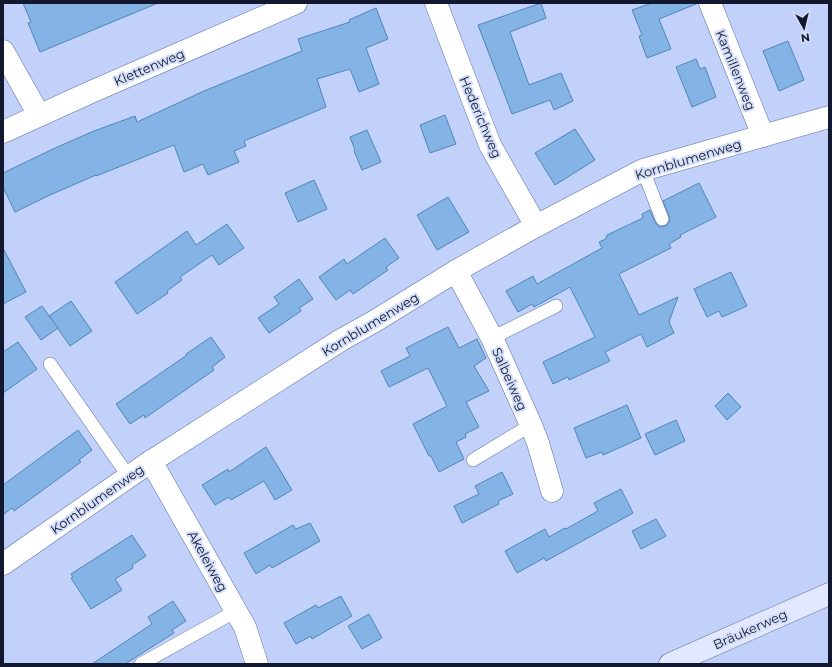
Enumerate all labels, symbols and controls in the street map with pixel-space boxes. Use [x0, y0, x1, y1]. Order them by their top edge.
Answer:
north arrow [784, 8, 824, 48]
street label: Kamillenweg [713, 27, 759, 113]
text: N [800, 30, 811, 45]
street label: Klettenweg [111, 45, 187, 89]
street label: Hederichweg [457, 74, 505, 160]
street label: Kornblumenweg [633, 135, 743, 183]
street label: Kornblumenweg [319, 289, 421, 359]
street label: Salbeiweg [489, 345, 531, 413]
street label: Kornblumenweg [47, 461, 147, 537]
street label: Akeleiweg [185, 528, 231, 594]
street label: Bräukerweg [710, 605, 790, 653]

